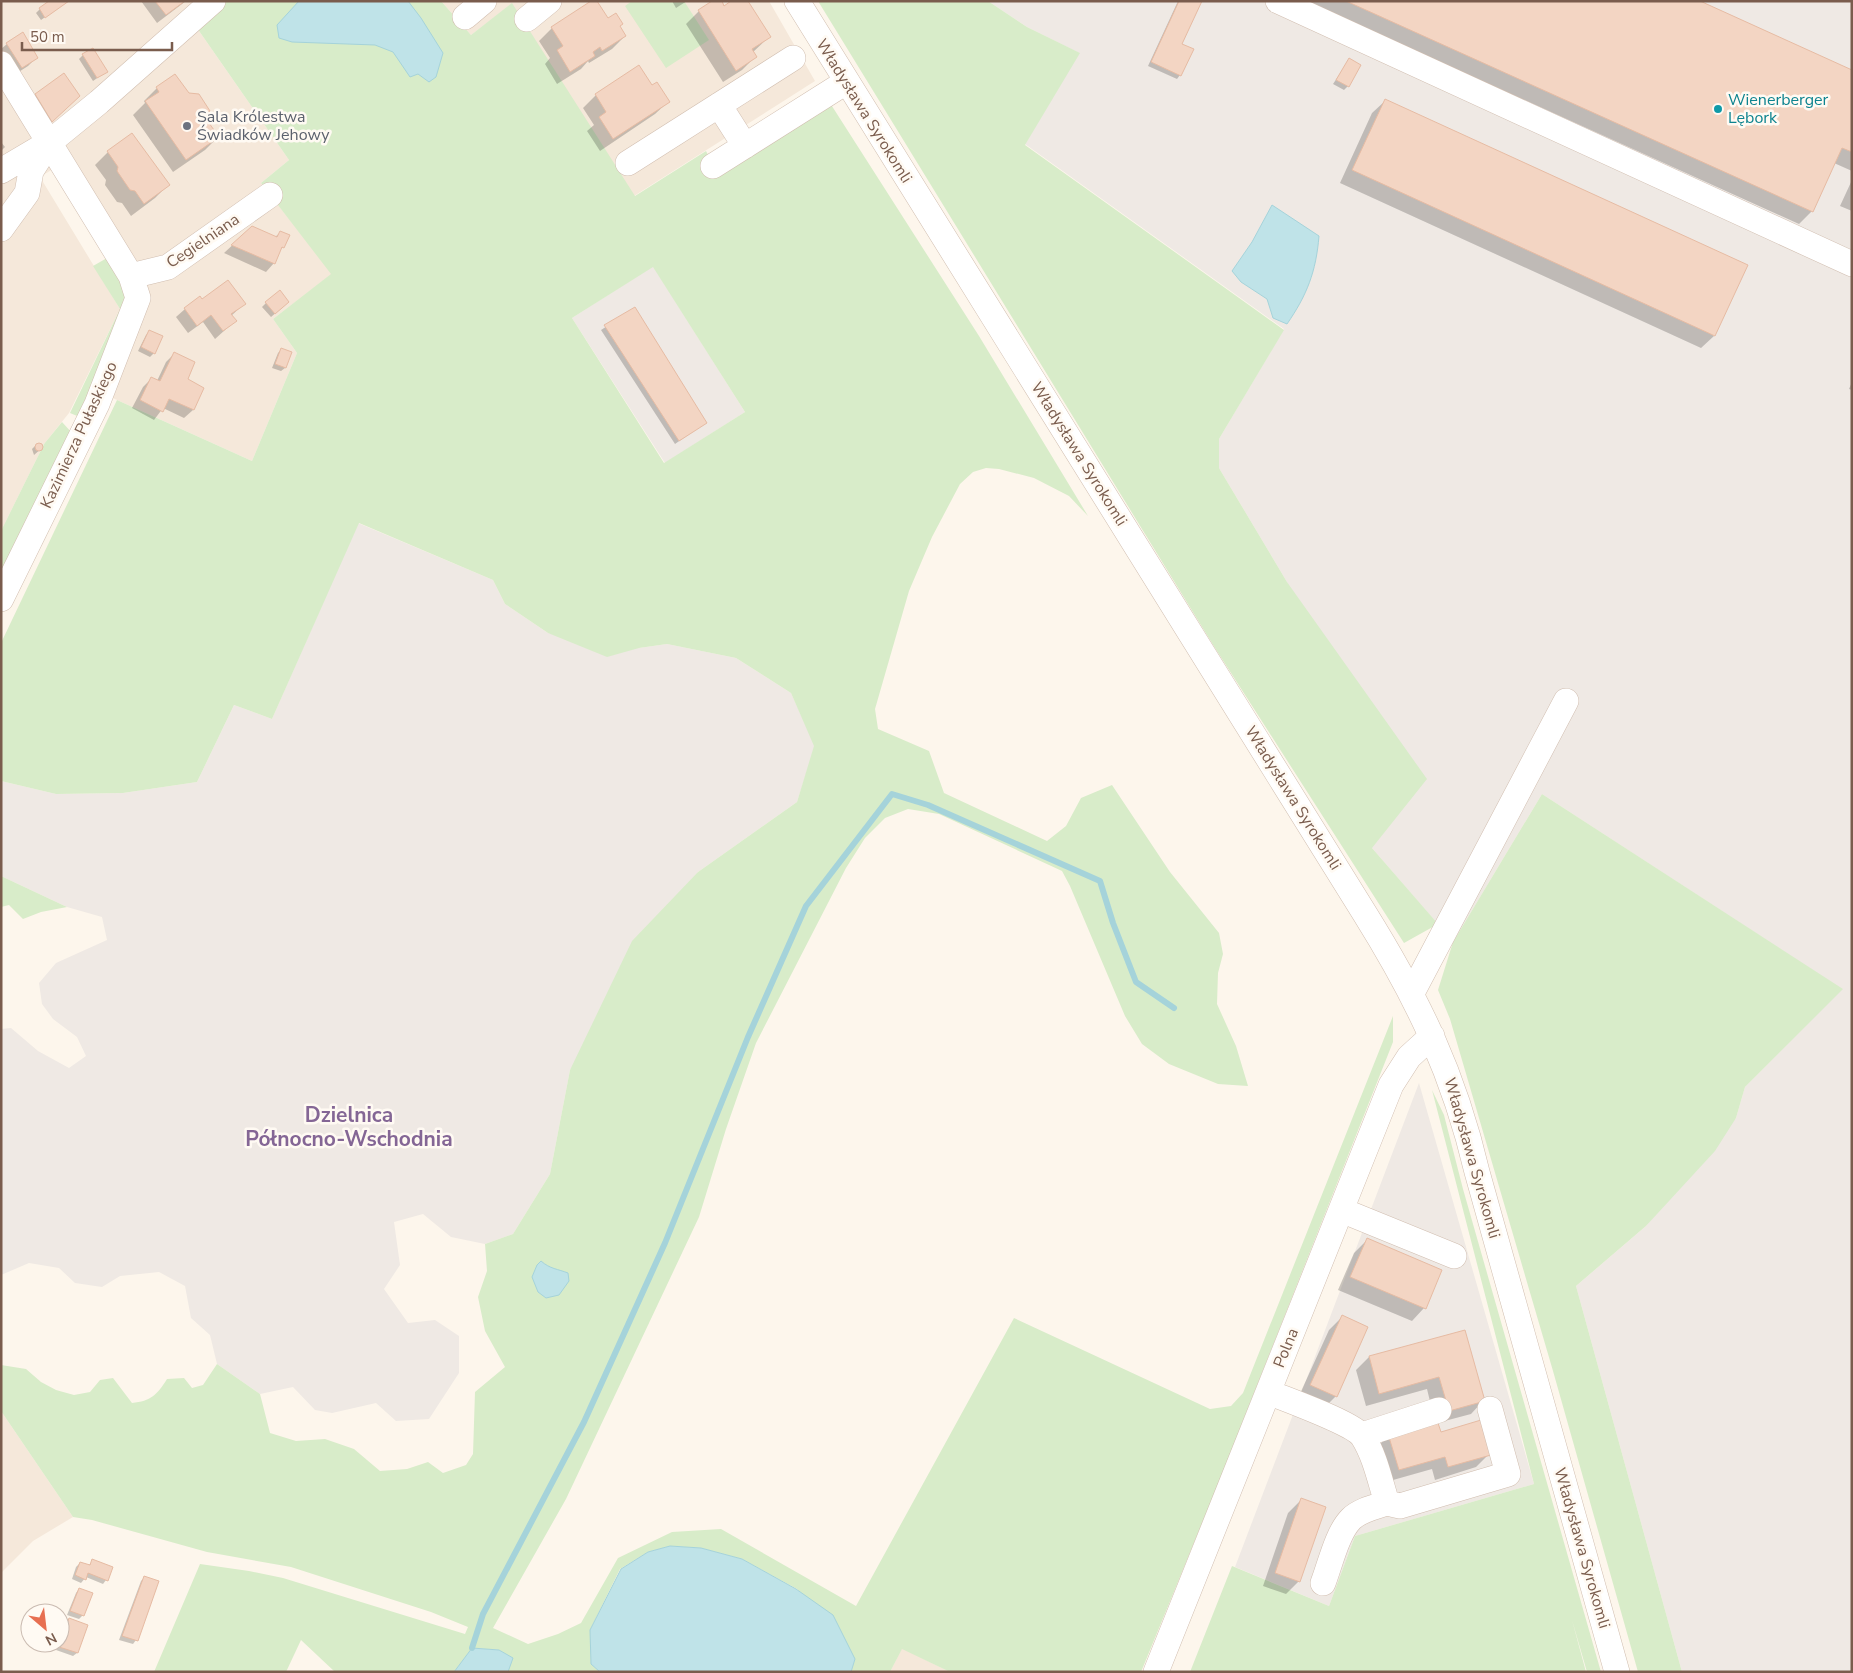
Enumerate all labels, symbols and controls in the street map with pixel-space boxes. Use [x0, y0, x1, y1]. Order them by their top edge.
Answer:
scale bar [22, 20, 172, 52]
text: 50 m [30, 27, 65, 47]
street label: Władysława Syrokomli [811, 35, 917, 187]
place label: Wienerberger Lębork [1728, 89, 1829, 129]
marker: Wienerberger Lębork [1712, 103, 1724, 115]
place label: Sala Królestwa Świadków Jehowy [197, 106, 330, 146]
marker: Sala Królestwa Świadków Jehowy [181, 120, 193, 132]
street label: Cegielniana [162, 208, 244, 274]
street label: Kazimierza Pułaskiego [35, 358, 123, 512]
street label: Władysława Syrokomli [1026, 378, 1132, 530]
street label: Władysława Syrokomli [1240, 722, 1346, 874]
street label: Władysława Syrokomli [1439, 1075, 1505, 1241]
district label: Dzielnica Północno-Wschodnia [245, 1101, 453, 1153]
street label: Polna [1268, 1325, 1304, 1371]
street label: Władysława Syrokomli [1549, 1465, 1615, 1631]
north arrow [20, 1603, 70, 1653]
text: N [42, 1628, 60, 1650]

